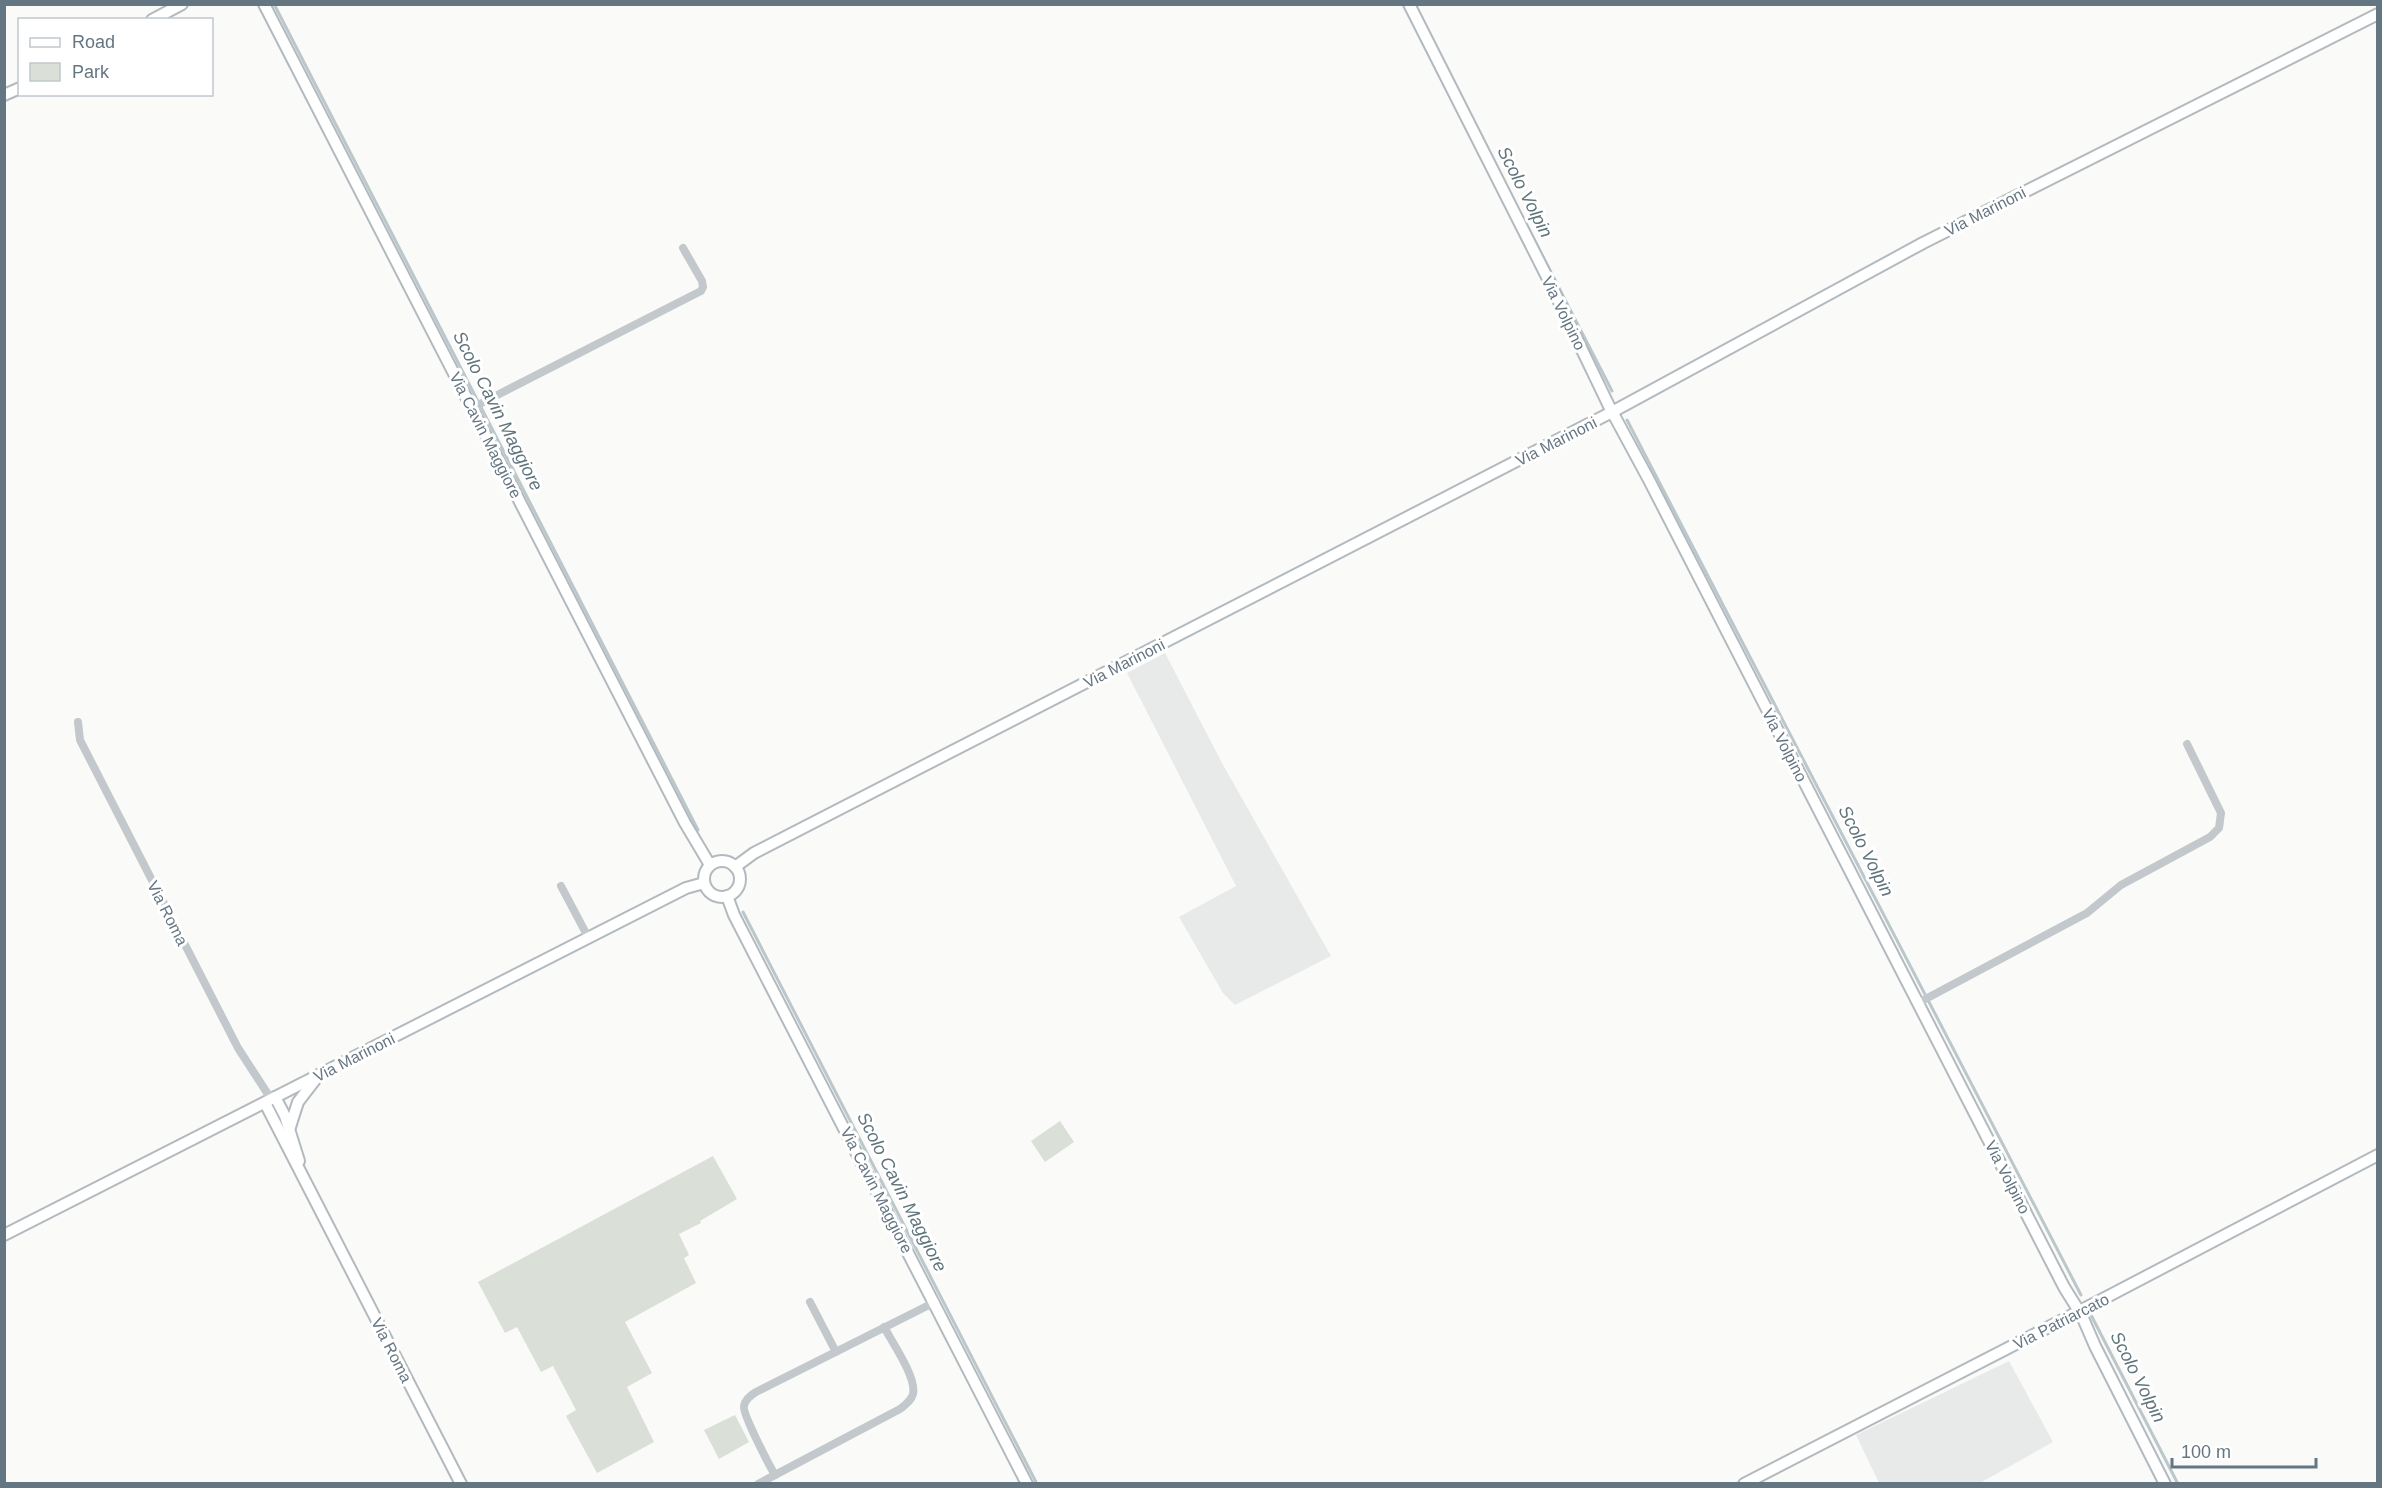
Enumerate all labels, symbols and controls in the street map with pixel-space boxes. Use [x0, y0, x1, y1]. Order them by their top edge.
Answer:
legend [18, 18, 213, 96]
text: Road [72, 32, 115, 52]
text: Park [72, 62, 110, 82]
water label: Scolo Volpin [1494, 143, 1556, 241]
street label: Via Marinoni [1942, 184, 2029, 239]
street label: Via Volpino [1538, 274, 1589, 353]
water label: Scolo Cavin Maggiore [449, 328, 547, 494]
street label: Via Cavin Maggiore [446, 369, 525, 501]
street label: Via Marinoni [1513, 414, 1600, 469]
street label: Via Marinoni [1081, 636, 1168, 691]
street label: Via Volpino [1759, 706, 1810, 785]
water label: Scolo Volpin [1835, 802, 1897, 900]
street label: Via Roma [144, 878, 191, 948]
street label: Via Marinoni [311, 1030, 398, 1085]
water label: Scolo Cavin Maggiore [853, 1109, 951, 1275]
street label: Via Cavin Maggiore [837, 1124, 916, 1256]
street label: Via Volpino [1982, 1138, 2033, 1217]
street label: Via Patriarcato [2011, 1290, 2112, 1353]
street label: Via Roma [368, 1315, 415, 1385]
water label: Scolo Volpin [2107, 1328, 2169, 1426]
scale bar [2172, 1431, 2316, 1469]
text: 100 m [2181, 1442, 2231, 1462]

